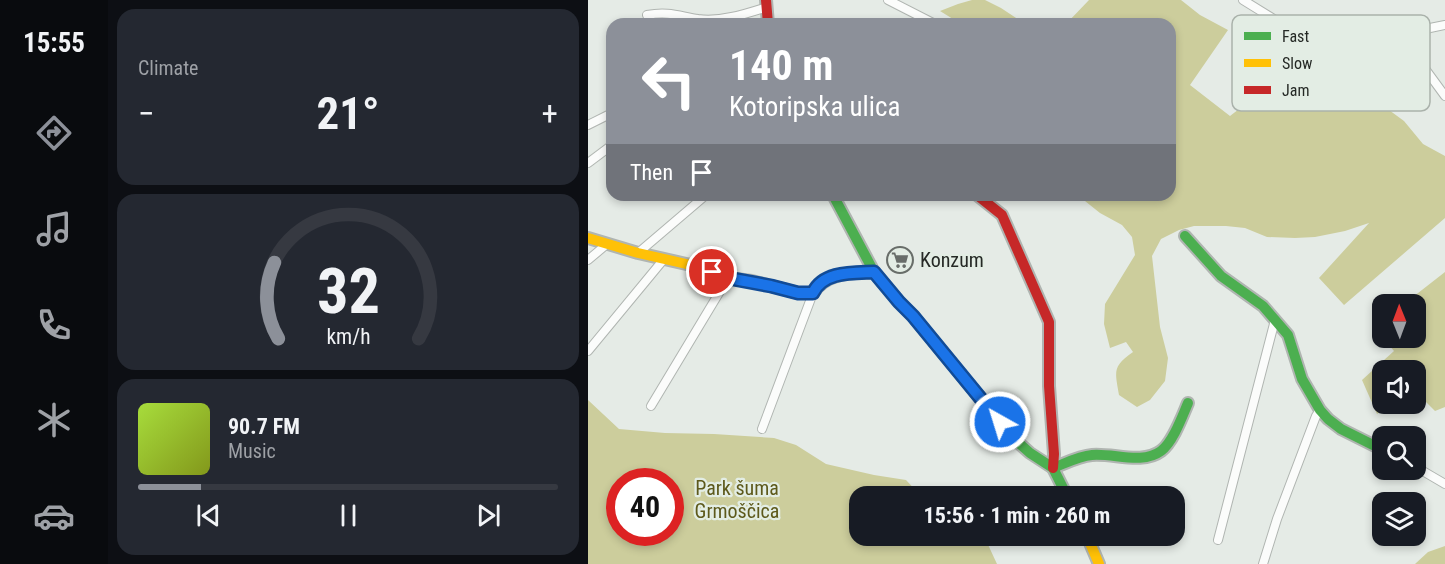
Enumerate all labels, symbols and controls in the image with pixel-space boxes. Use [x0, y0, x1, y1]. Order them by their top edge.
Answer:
legend [1232, 15, 1430, 111]
text: 15:55 [23, 27, 85, 59]
text: Fast [1282, 27, 1309, 46]
text: 140 m [729, 41, 834, 90]
icon: left [630, 42, 708, 120]
text: Slow [1282, 54, 1312, 73]
text: Climate [138, 56, 198, 80]
text: Jam [1282, 81, 1309, 100]
text: 21° [317, 87, 380, 140]
text: Kotoripska ulica [729, 91, 900, 123]
text: − [138, 94, 155, 133]
text: + [542, 94, 558, 133]
icon: directions [33, 112, 75, 154]
icon: arrive [685, 156, 718, 189]
text: Then [630, 160, 673, 185]
icon: music [33, 208, 75, 250]
supermarket icon: Konzum [885, 245, 915, 275]
pin [686, 246, 737, 297]
place label: Konzum [920, 248, 984, 272]
text: 32 [316, 255, 380, 328]
icon: arrive [695, 255, 728, 288]
north arrow [1372, 294, 1426, 348]
map controls [1372, 294, 1426, 546]
icon: phone [33, 304, 75, 346]
text: km/h [326, 324, 370, 349]
button: sound [1372, 360, 1426, 414]
position arrow [968, 390, 1032, 454]
icon: climate [33, 399, 75, 441]
text: 90.7 FM [228, 414, 300, 439]
button: search [1372, 426, 1426, 480]
text: Music [228, 439, 276, 463]
speed limit sign: 40 [606, 468, 684, 546]
park label: Park šuma Grmoščica [695, 476, 779, 523]
button: layers [1372, 492, 1426, 546]
icon: car [33, 495, 75, 537]
icon: previous [192, 499, 225, 532]
icon: pause [332, 499, 365, 532]
icon: next [472, 499, 505, 532]
text: 15:56 · 1 min · 260 m [924, 503, 1110, 528]

